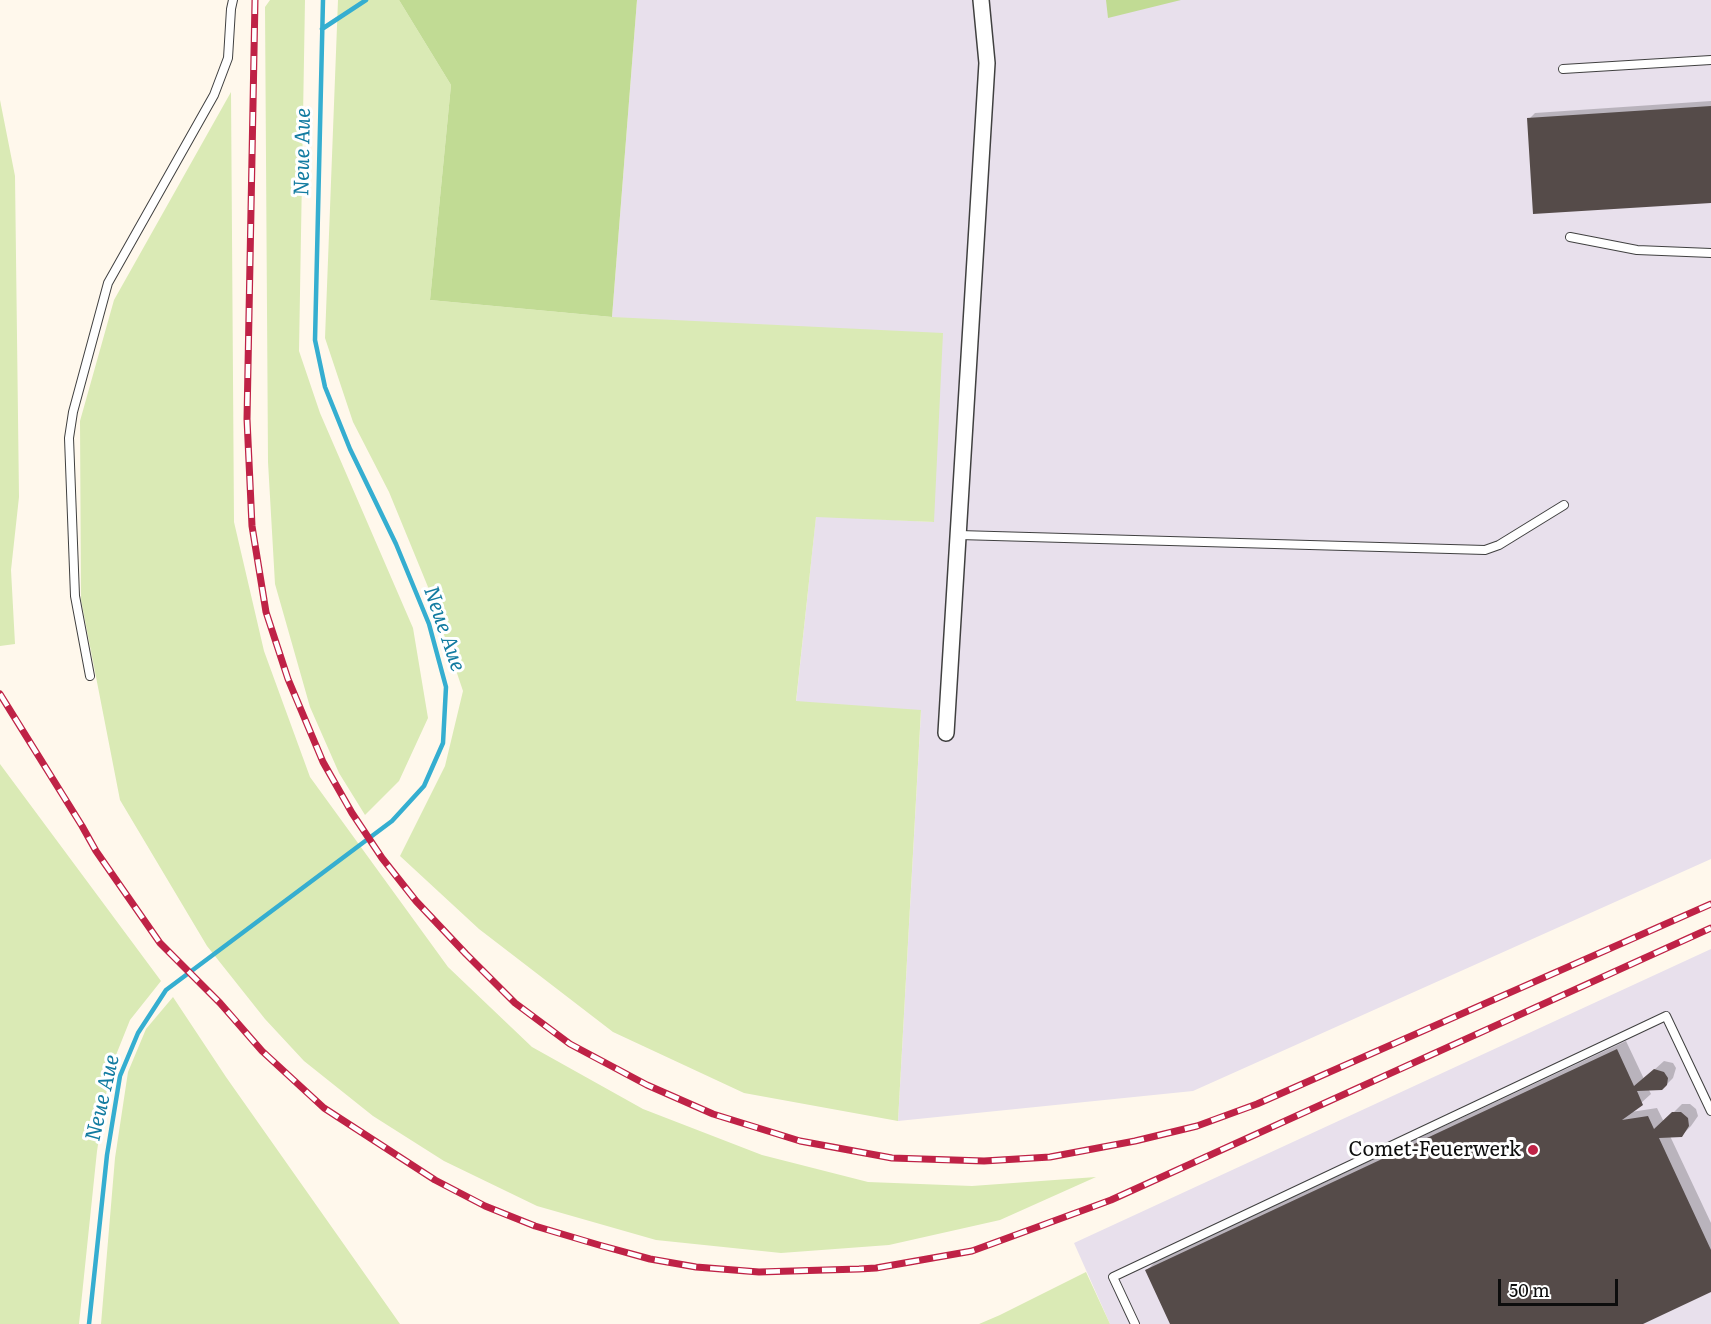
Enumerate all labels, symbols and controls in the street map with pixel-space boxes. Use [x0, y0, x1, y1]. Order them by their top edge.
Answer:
water label: Neue Aue [290, 108, 316, 196]
water label: Neue Aue [418, 583, 470, 675]
water label: Neue Aue [81, 1052, 125, 1144]
place label: Comet-Feuerwerk [1349, 1138, 1521, 1162]
marker: Comet-Feuerwerk [1526, 1143, 1540, 1157]
scale bar [1501, 1267, 1621, 1305]
text: 50 m [1509, 1276, 1550, 1303]

